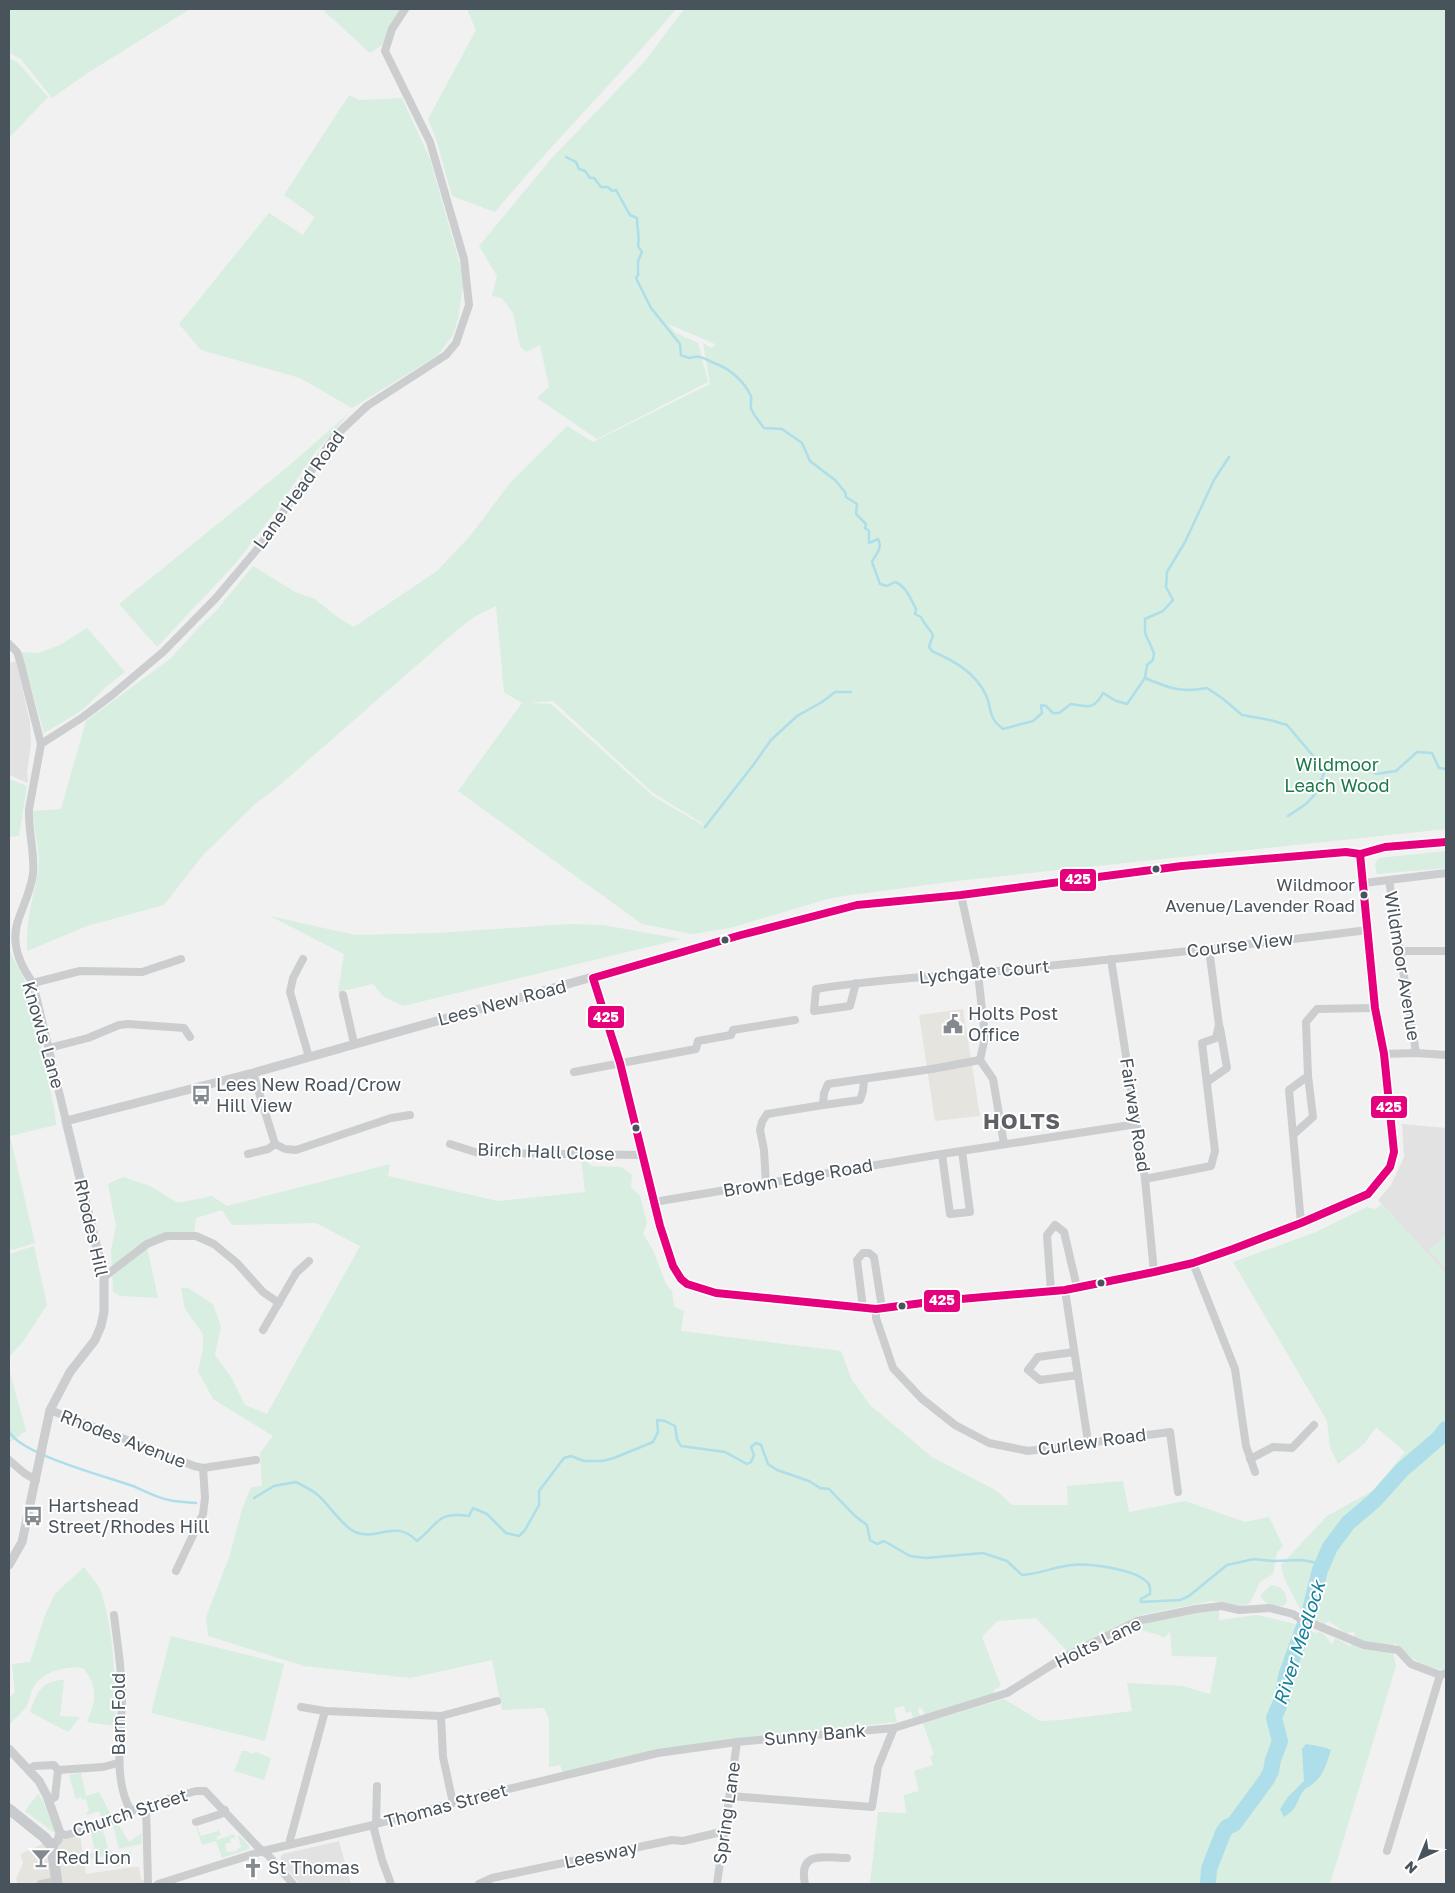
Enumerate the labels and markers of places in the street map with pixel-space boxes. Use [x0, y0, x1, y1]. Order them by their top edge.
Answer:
unlabelled marker [1151, 864, 1161, 874]
place label: Wildmoor Avenue/Lavender Road [1165, 874, 1355, 916]
marker: Wildmoor Avenue/Lavender Road [1359, 890, 1369, 900]
unlabelled marker [720, 935, 730, 945]
place label: Holts Post Office [968, 1002, 1058, 1045]
public building icon: Holts Post Office [942, 1013, 964, 1035]
place label: Lees New Road/Crow Hill View [216, 1073, 401, 1116]
bus stop icon: Lees New Road/Crow Hill View [190, 1084, 212, 1106]
unlabelled marker [631, 1123, 641, 1133]
unlabelled marker [1096, 1278, 1106, 1288]
unlabelled marker [897, 1301, 907, 1311]
place label: Hartshead Street/Rhodes Hill [48, 1494, 210, 1537]
bus stop icon: Hartshead Street/Rhodes Hill [22, 1505, 44, 1527]
place label: Red Lion [56, 1846, 131, 1868]
bar icon: Red Lion [30, 1847, 52, 1869]
place label: St Thomas [268, 1856, 360, 1878]
church icon: St Thomas [242, 1857, 264, 1879]

